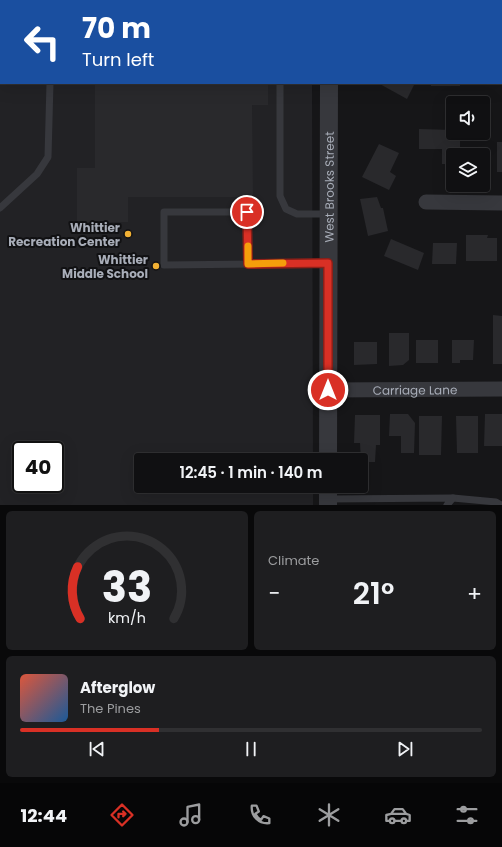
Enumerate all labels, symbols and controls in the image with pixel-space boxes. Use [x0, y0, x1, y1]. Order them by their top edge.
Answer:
text: 70 m [82, 9, 151, 48]
icon: left [16, 16, 68, 68]
text: Turn left [82, 47, 154, 72]
map controls [446, 96, 490, 192]
button: sound [446, 96, 490, 140]
street label: West Brooks Street [320, 131, 337, 243]
button: layers [446, 148, 490, 192]
pin [230, 195, 264, 229]
icon: arrive [236, 201, 258, 223]
place label: Whittier Recreation Center [8, 219, 120, 250]
marker: Whittier Recreation Center [123, 229, 133, 239]
place label: Whittier Middle School [62, 251, 148, 282]
marker: Whittier Middle School [151, 261, 161, 271]
position arrow [307, 369, 349, 411]
street label: Carriage Lane [373, 381, 457, 398]
speed limit sign: 40 [12, 441, 64, 493]
text: 12:45 · 1 min · 140 m [179, 462, 323, 483]
text: Climate [268, 551, 319, 570]
text: 33 [102, 557, 152, 616]
text: 21° [353, 572, 394, 615]
text: − [268, 578, 280, 609]
text: + [467, 578, 482, 609]
text: km/h [108, 607, 146, 627]
text: Afterglow [80, 677, 155, 698]
text: The Pines [80, 699, 141, 718]
icon: previous [86, 738, 108, 760]
icon: pause [240, 738, 262, 760]
icon: next [394, 738, 416, 760]
icon: directions [108, 801, 136, 829]
icon: music [177, 801, 205, 829]
icon: phone [246, 801, 274, 829]
icon: climate [315, 801, 343, 829]
icon: car [384, 801, 412, 829]
icon: filters [453, 801, 481, 829]
text: 12:44 [21, 803, 67, 828]

